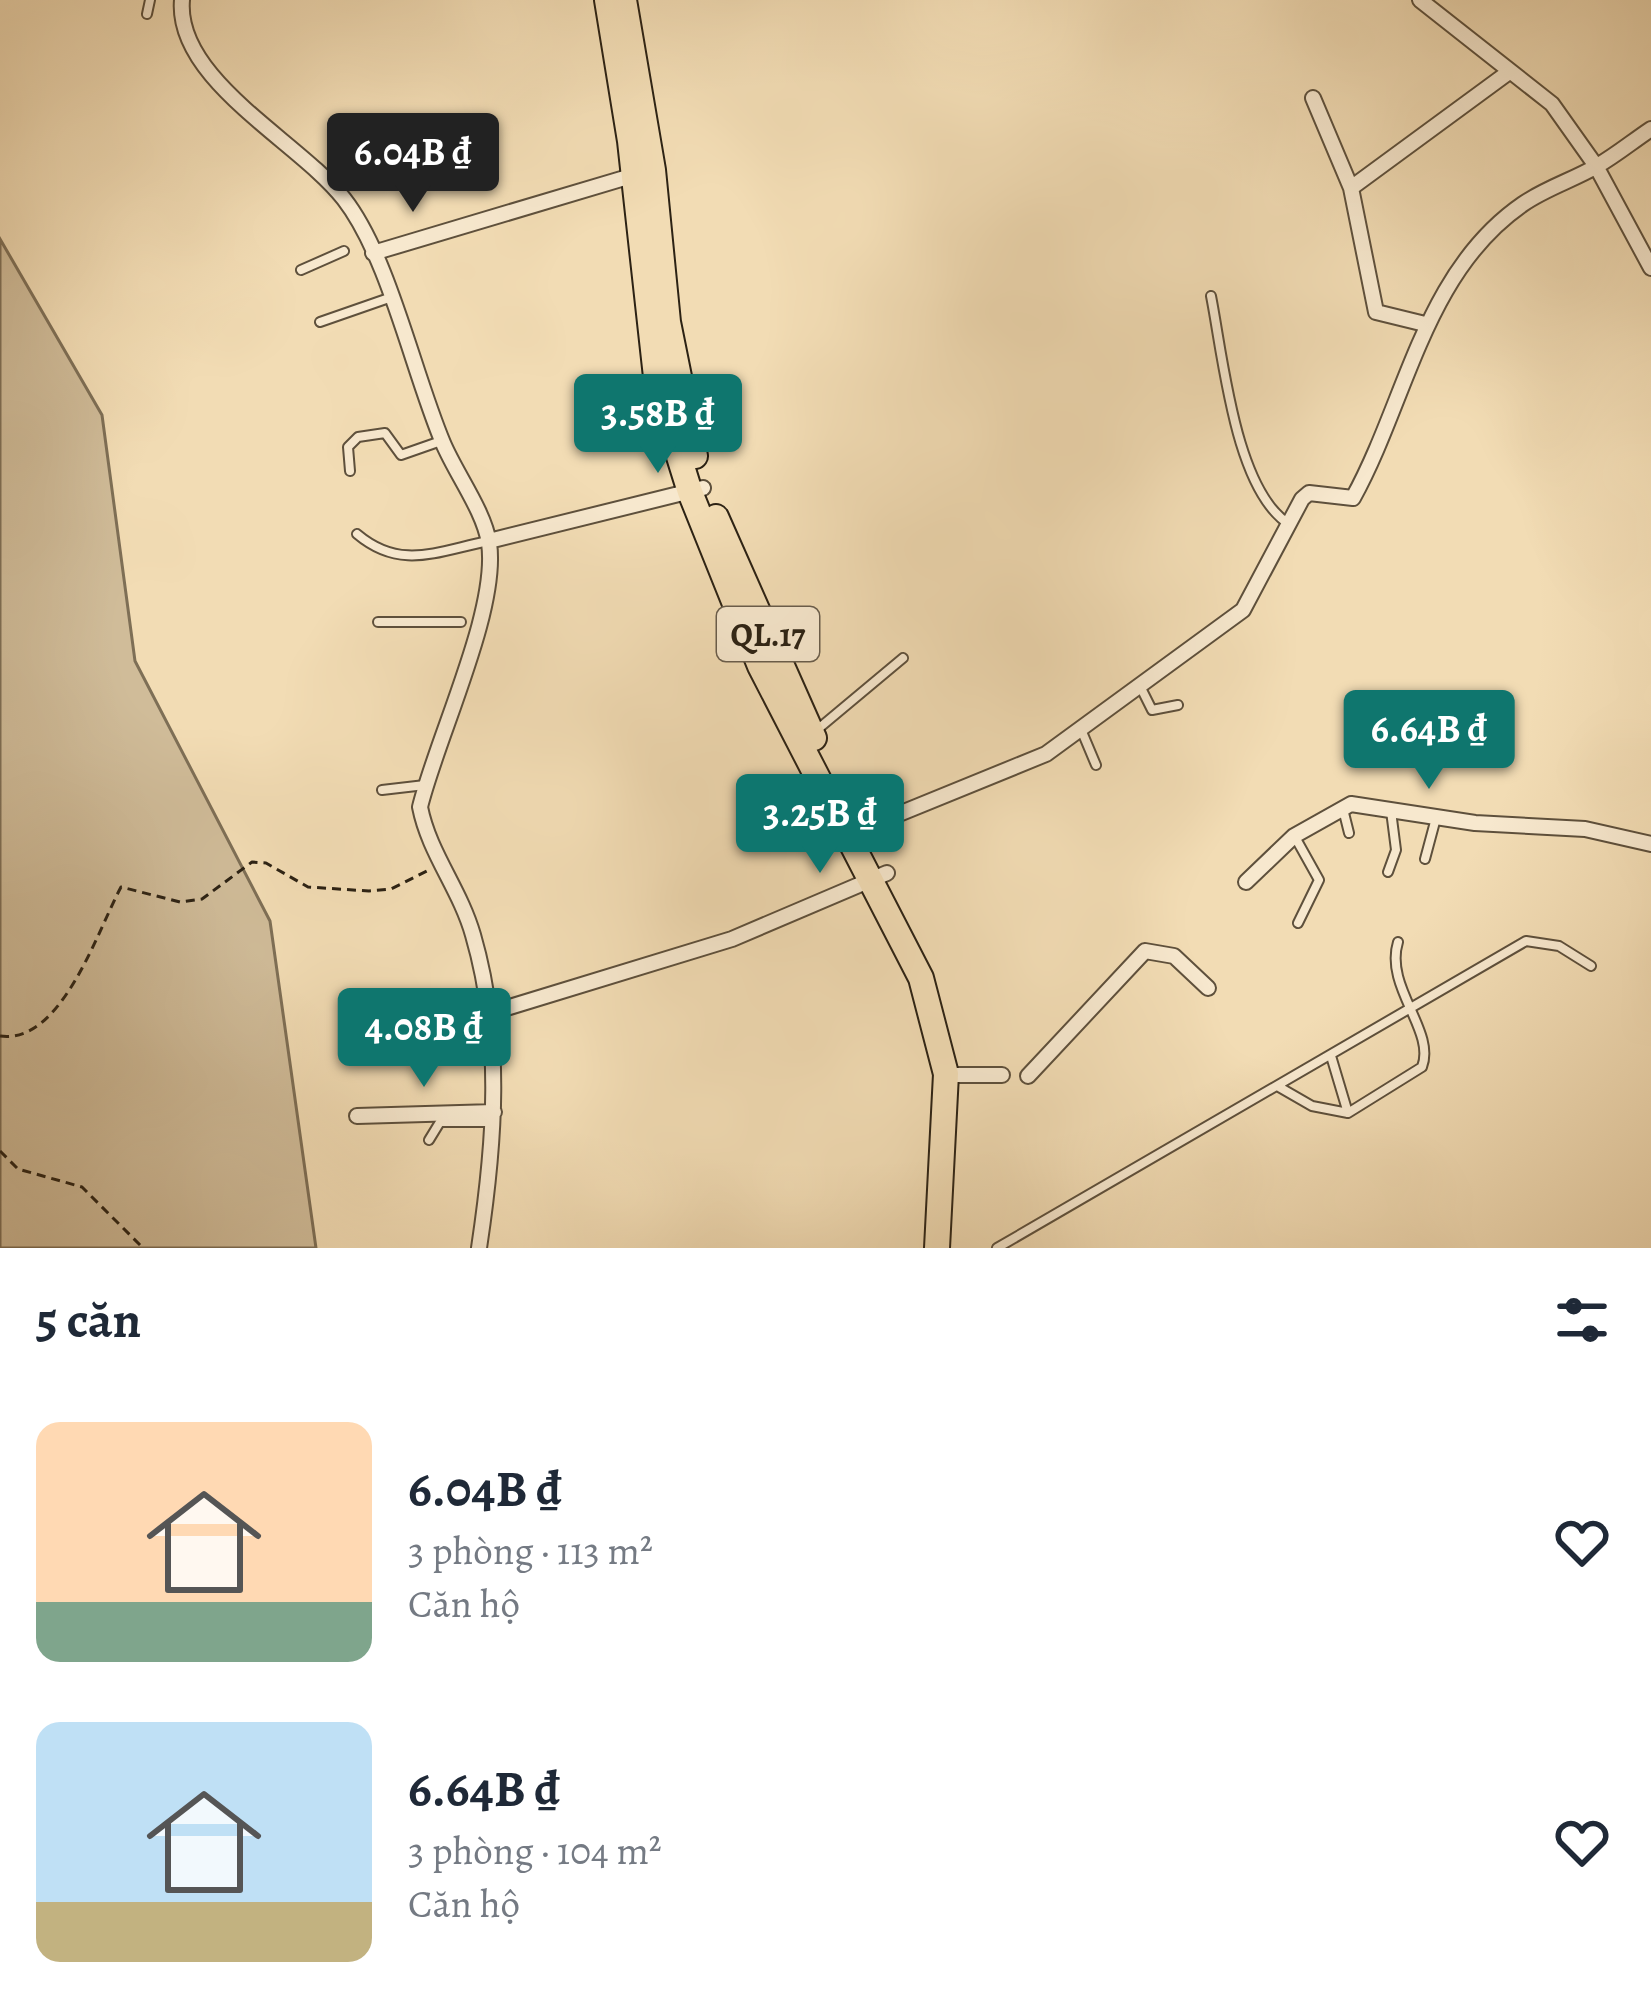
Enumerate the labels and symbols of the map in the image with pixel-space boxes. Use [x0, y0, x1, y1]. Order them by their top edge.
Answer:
pin: 6.04B ₫ [302, 113, 524, 215]
pin: 3.58B ₫ [547, 374, 769, 476]
road number: QL.17 [717, 607, 819, 661]
pin: 6.64B ₫ [1318, 690, 1540, 792]
pin: 3.25B ₫ [709, 774, 931, 876]
pin: 4.08B ₫ [313, 988, 535, 1090]

